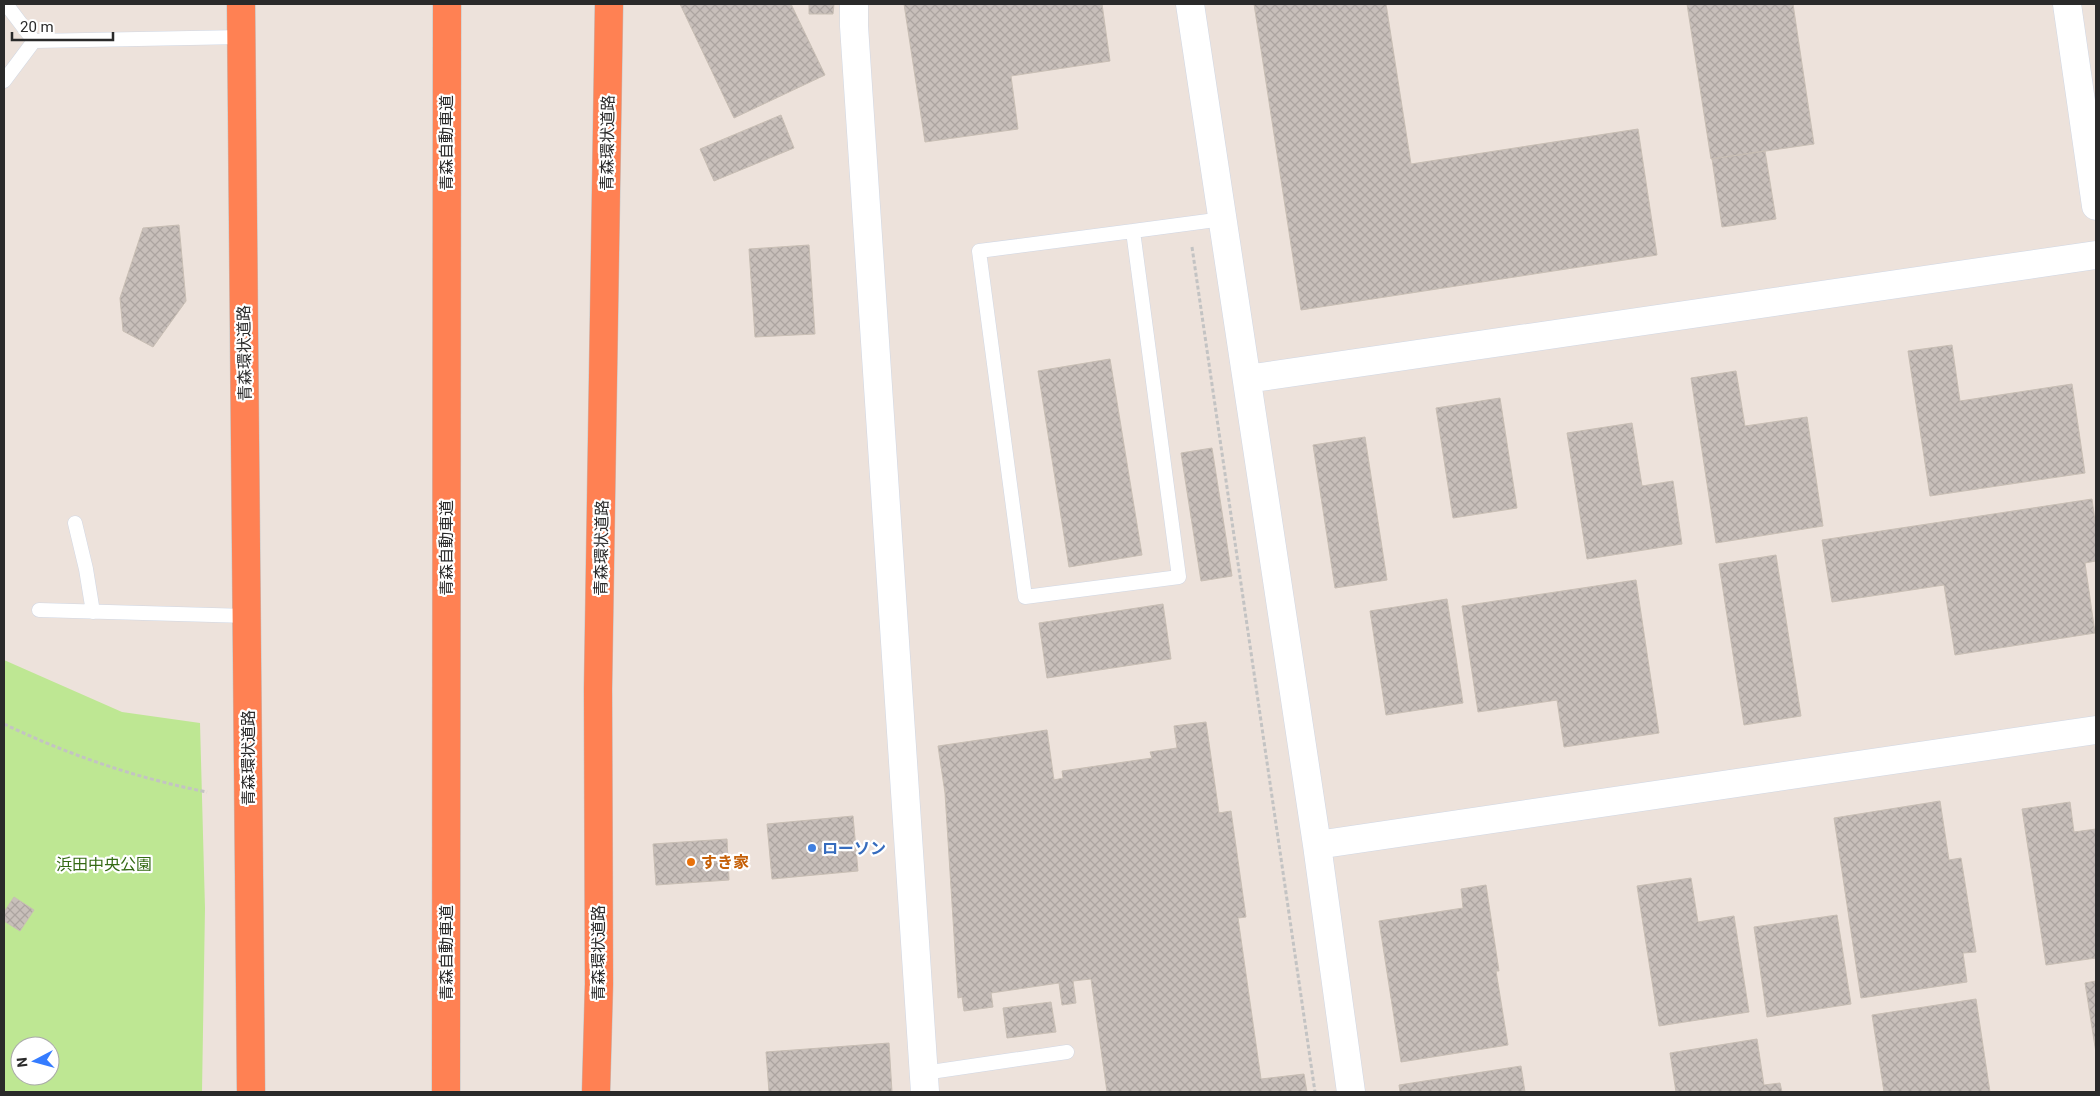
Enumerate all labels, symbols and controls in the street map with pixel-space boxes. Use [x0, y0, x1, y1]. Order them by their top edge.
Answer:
scale bar [12, 10, 114, 42]
text: 20 m [20, 18, 54, 36]
street label: 青森自動車道 [437, 95, 456, 191]
street label: 青森環状道路 [597, 95, 618, 191]
street label: 青森環状道路 [234, 305, 255, 401]
street label: 青森自動車道 [437, 500, 456, 596]
street label: 青森環状道路 [591, 500, 612, 596]
street label: 青森環状道路 [239, 710, 258, 806]
place label: ローソン [822, 839, 886, 858]
marker: ローソン [806, 842, 818, 854]
place label: すき家 [701, 853, 749, 872]
park label: 浜田中央公園 [56, 855, 152, 874]
marker: すき家 [685, 856, 697, 868]
street label: 青森自動車道 [437, 905, 456, 1001]
street label: 青森環状道路 [589, 905, 608, 1001]
north arrow [10, 1036, 60, 1086]
text: N [14, 1057, 31, 1068]

